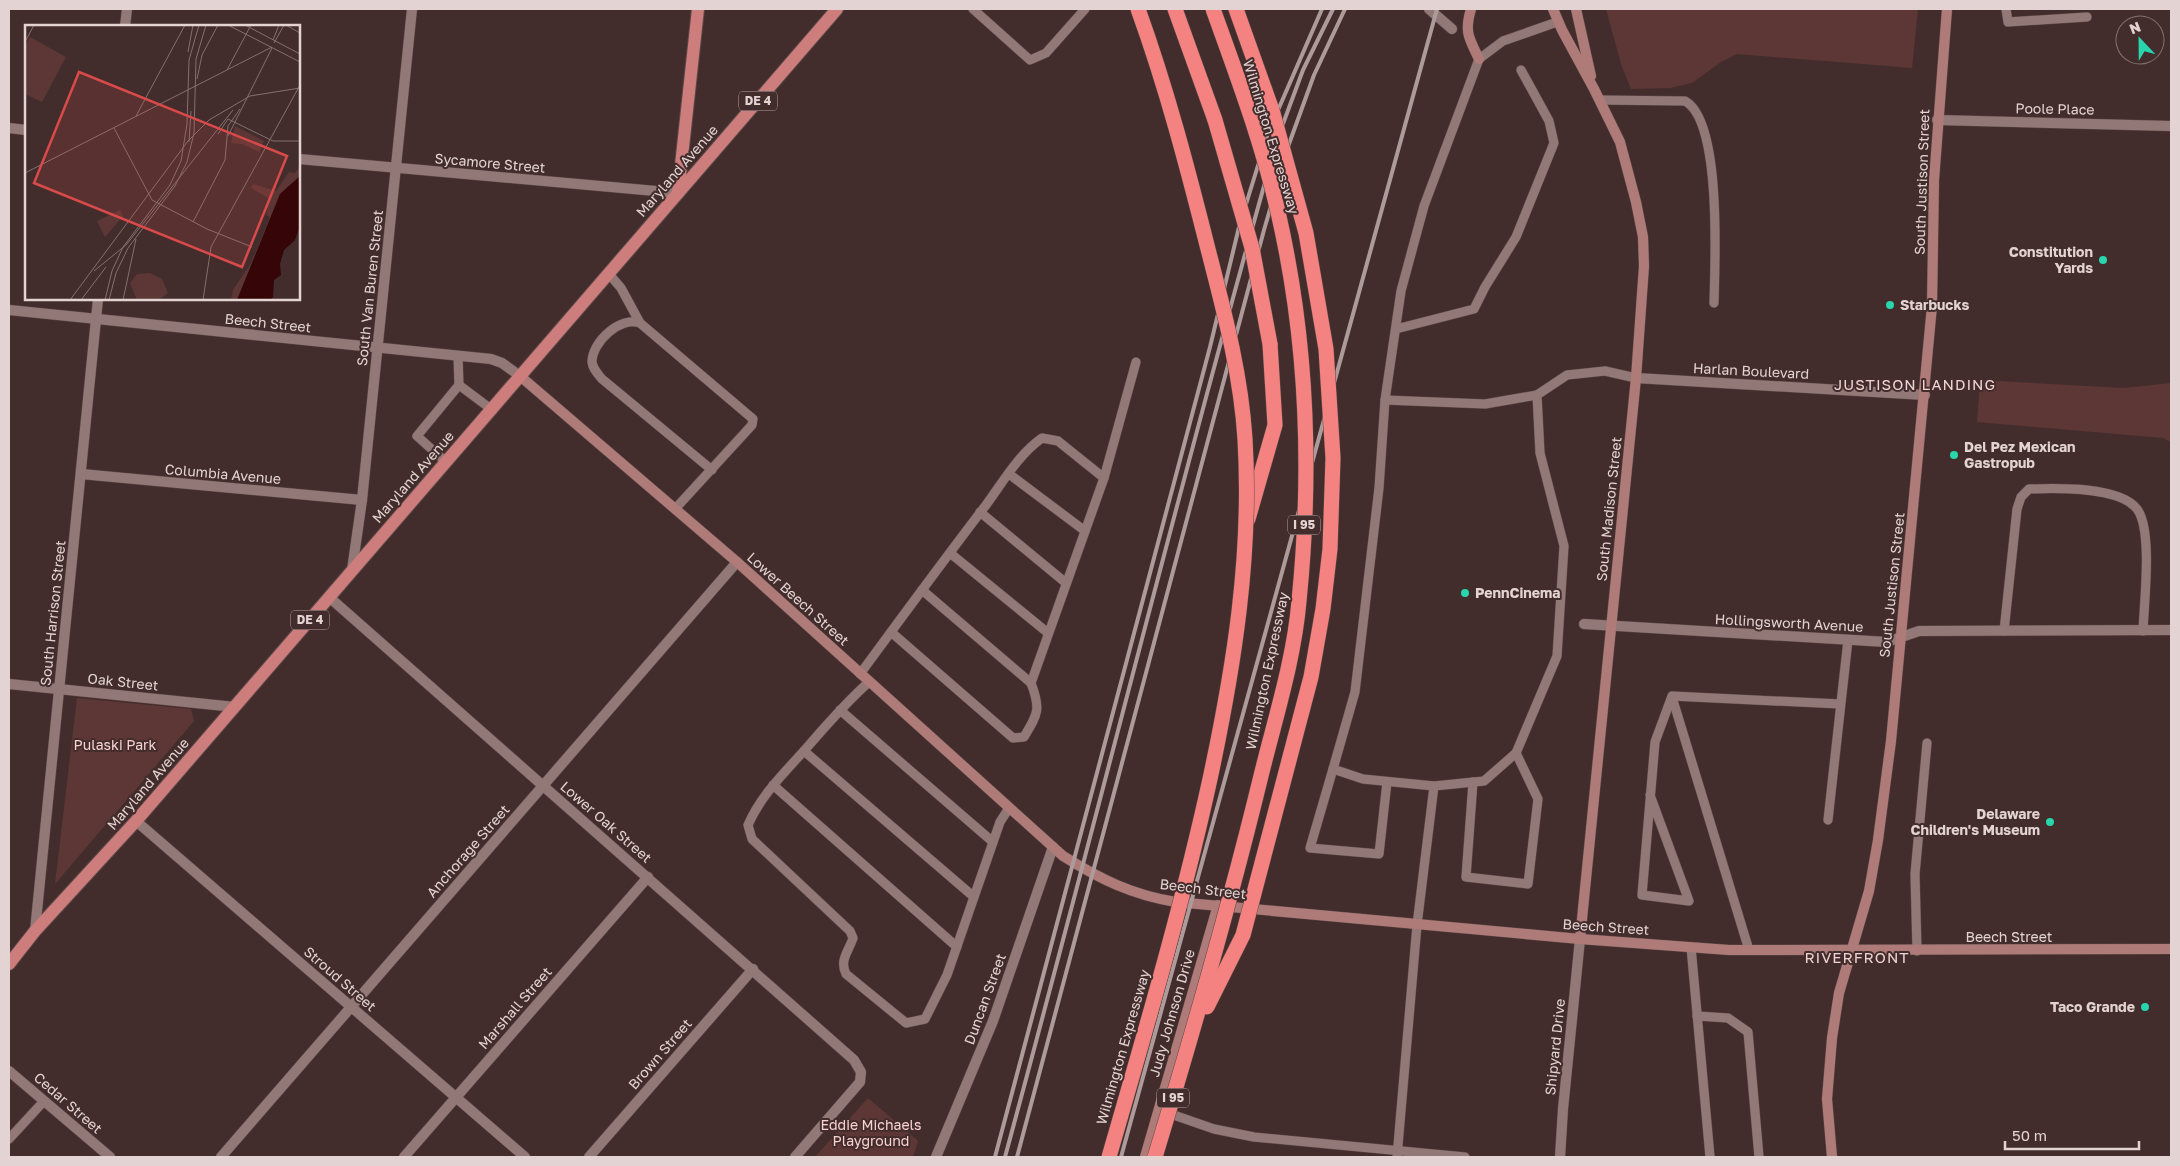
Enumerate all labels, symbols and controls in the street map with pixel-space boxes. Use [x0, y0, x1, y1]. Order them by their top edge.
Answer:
north arrow [2115, 15, 2165, 65]
text: N [2127, 18, 2143, 37]
inset map [25, 25, 300, 300]
street label: Wilmington Expressway [1240, 57, 1303, 216]
road number: DE 4 [739, 92, 777, 110]
street label: Poole Place [2015, 99, 2095, 118]
street label: South Justison Street [1910, 109, 1933, 255]
street label: Maryland Avenue [632, 121, 721, 220]
street label: Sycamore Street [434, 149, 546, 176]
street label: South Van Buren Street [353, 209, 386, 367]
place label: Constitution Yards [2009, 243, 2093, 276]
marker: Constitution Yards [2097, 254, 2109, 266]
place label: Starbucks [1900, 296, 1969, 313]
marker: Starbucks [1884, 299, 1896, 311]
street label: Beech Street [224, 310, 312, 335]
street label: Harlan Boulevard [1693, 359, 1809, 382]
district label: JUSTISON LANDING [1834, 375, 1996, 393]
street label: Maryland Avenue [368, 427, 457, 526]
street label: South Madison Street [1592, 436, 1625, 582]
place label: Del Pez Mexican Gastropub [1964, 438, 2076, 471]
marker: Del Pez Mexican Gastropub [1948, 449, 1960, 461]
street label: Columbia Avenue [164, 460, 282, 487]
street label: South Justison Street [1875, 511, 1908, 658]
road number: I 95 [1288, 516, 1320, 534]
street label: South Harrison Street [36, 539, 69, 687]
street label: Lower Beech Street [744, 548, 853, 649]
place label: PennCinema [1475, 584, 1560, 601]
marker: PennCinema [1459, 587, 1471, 599]
street label: Wilmington Expressway [1241, 590, 1292, 751]
road number: DE 4 [291, 610, 329, 630]
street label: Hollingsworth Avenue [1714, 610, 1864, 635]
street label: Oak Street [87, 669, 159, 694]
street label: Maryland Avenue [103, 734, 192, 833]
park label: Pulaski Park [74, 736, 157, 753]
street label: Lower Oak Street [557, 777, 655, 866]
street label: Anchorage Street [423, 801, 513, 901]
place label: Delaware Children's Museum [1911, 805, 2040, 838]
marker: Delaware Children's Museum [2044, 816, 2056, 828]
street label: Beech Street [1159, 875, 1247, 902]
street label: Beech Street [1562, 915, 1650, 938]
street label: Beech Street [1966, 928, 2052, 945]
street label: Stroud Street [301, 943, 380, 1015]
street label: Judy Johnson Drive [1145, 947, 1198, 1079]
district label: RIVERFRONT [1804, 948, 1910, 966]
street label: Duncan Street [960, 951, 1009, 1047]
street label: Marshall Street [474, 963, 555, 1052]
street label: Wilmington Expressway [1092, 967, 1153, 1126]
street label: Shipyard Drive [1541, 998, 1568, 1096]
place label: Taco Grande [2050, 998, 2135, 1015]
marker: Taco Grande [2139, 1001, 2151, 1013]
street label: Brown Street [624, 1015, 695, 1092]
street label: Cedar Street [31, 1068, 106, 1137]
road number: I 95 [1157, 1088, 1189, 1108]
park label: Eddie Michaels Playground [821, 1116, 921, 1149]
scale bar [2005, 1118, 2139, 1150]
text: 50 m [2012, 1126, 2047, 1144]

